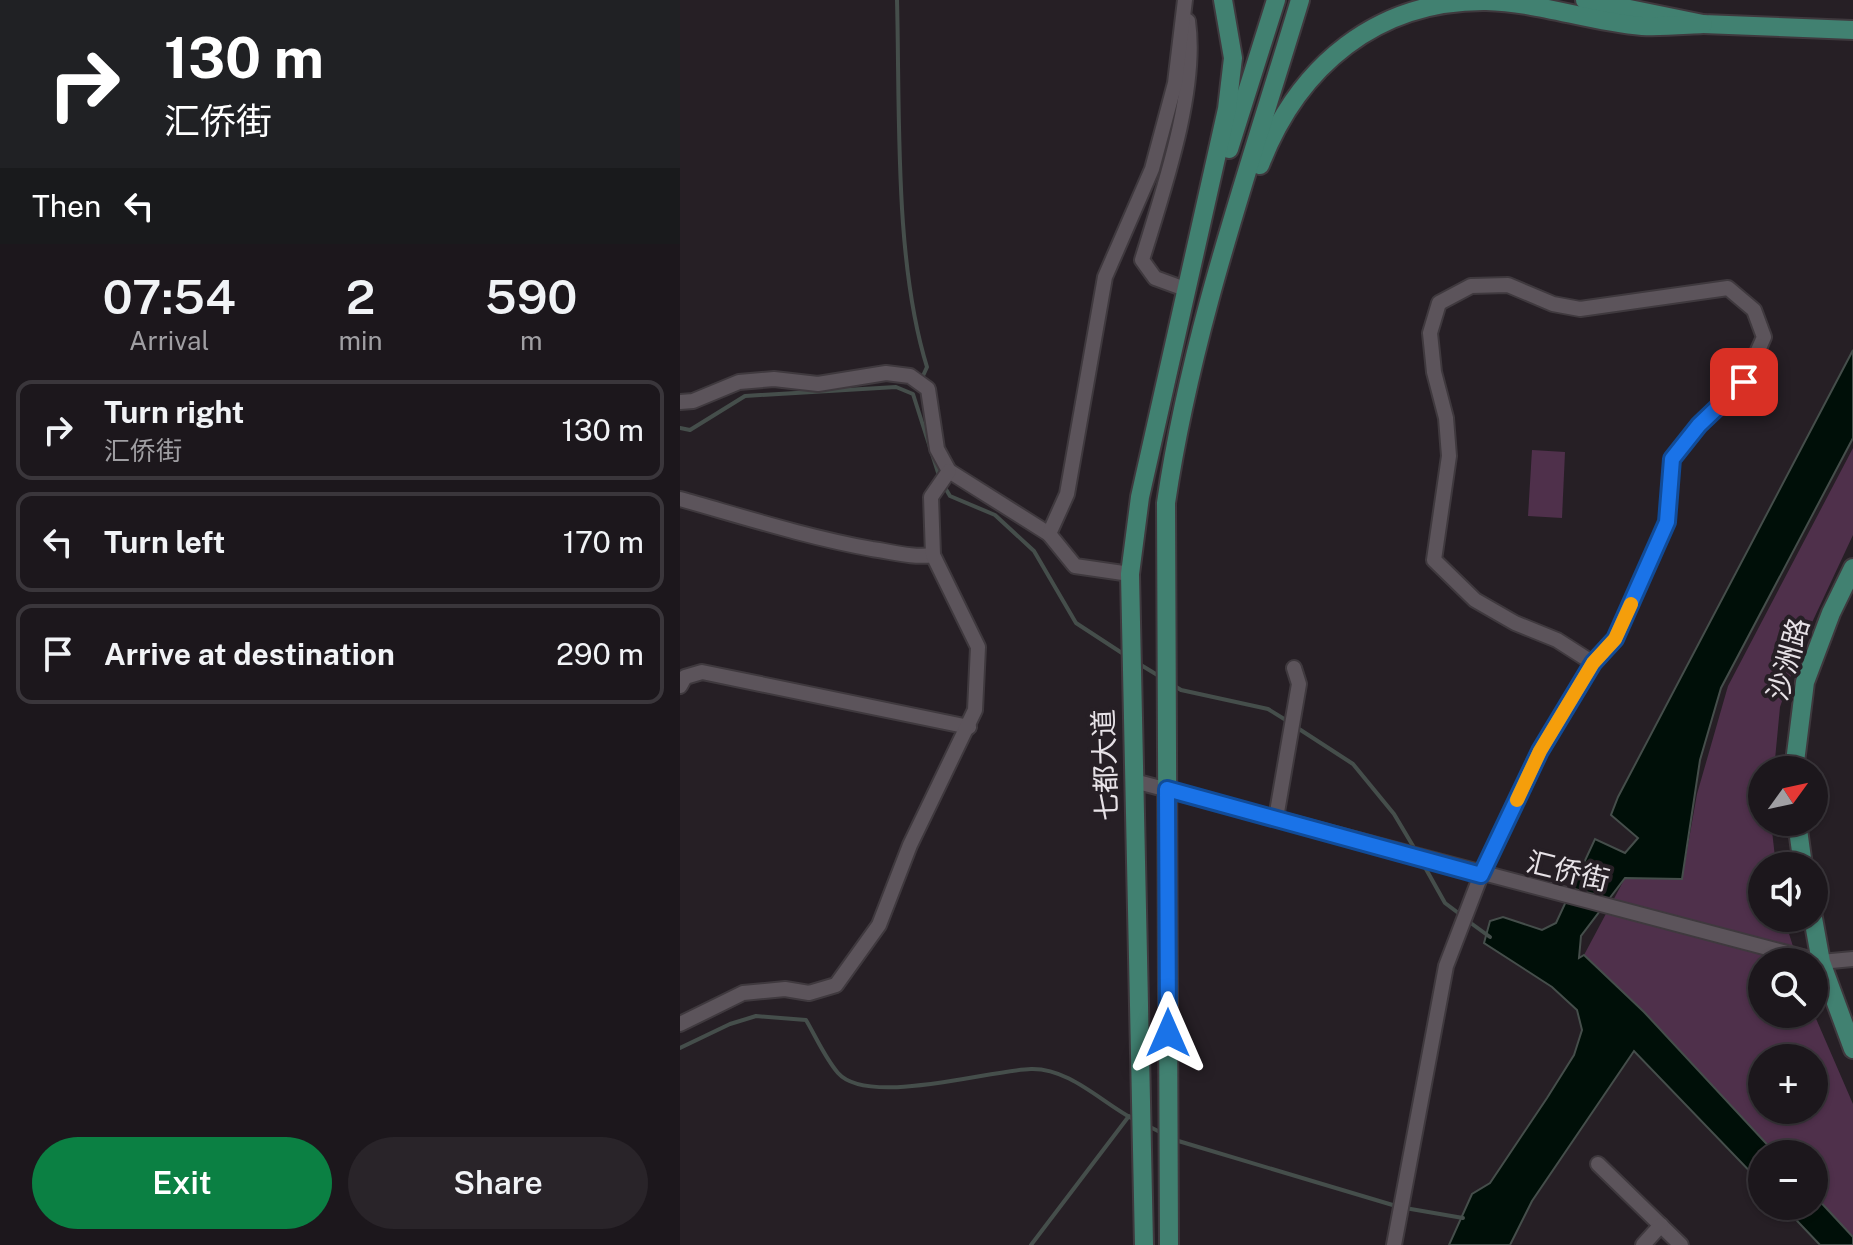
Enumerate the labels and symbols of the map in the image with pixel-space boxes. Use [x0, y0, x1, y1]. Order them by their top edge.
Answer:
pin [1710, 348, 1778, 416]
street label: 沙洲路 [1760, 614, 1815, 704]
street label: 七都大道 [1086, 708, 1123, 822]
north arrow [1748, 756, 1828, 836]
street label: 汇侨街 [1523, 844, 1613, 897]
position arrow [1126, 991, 1210, 1075]

